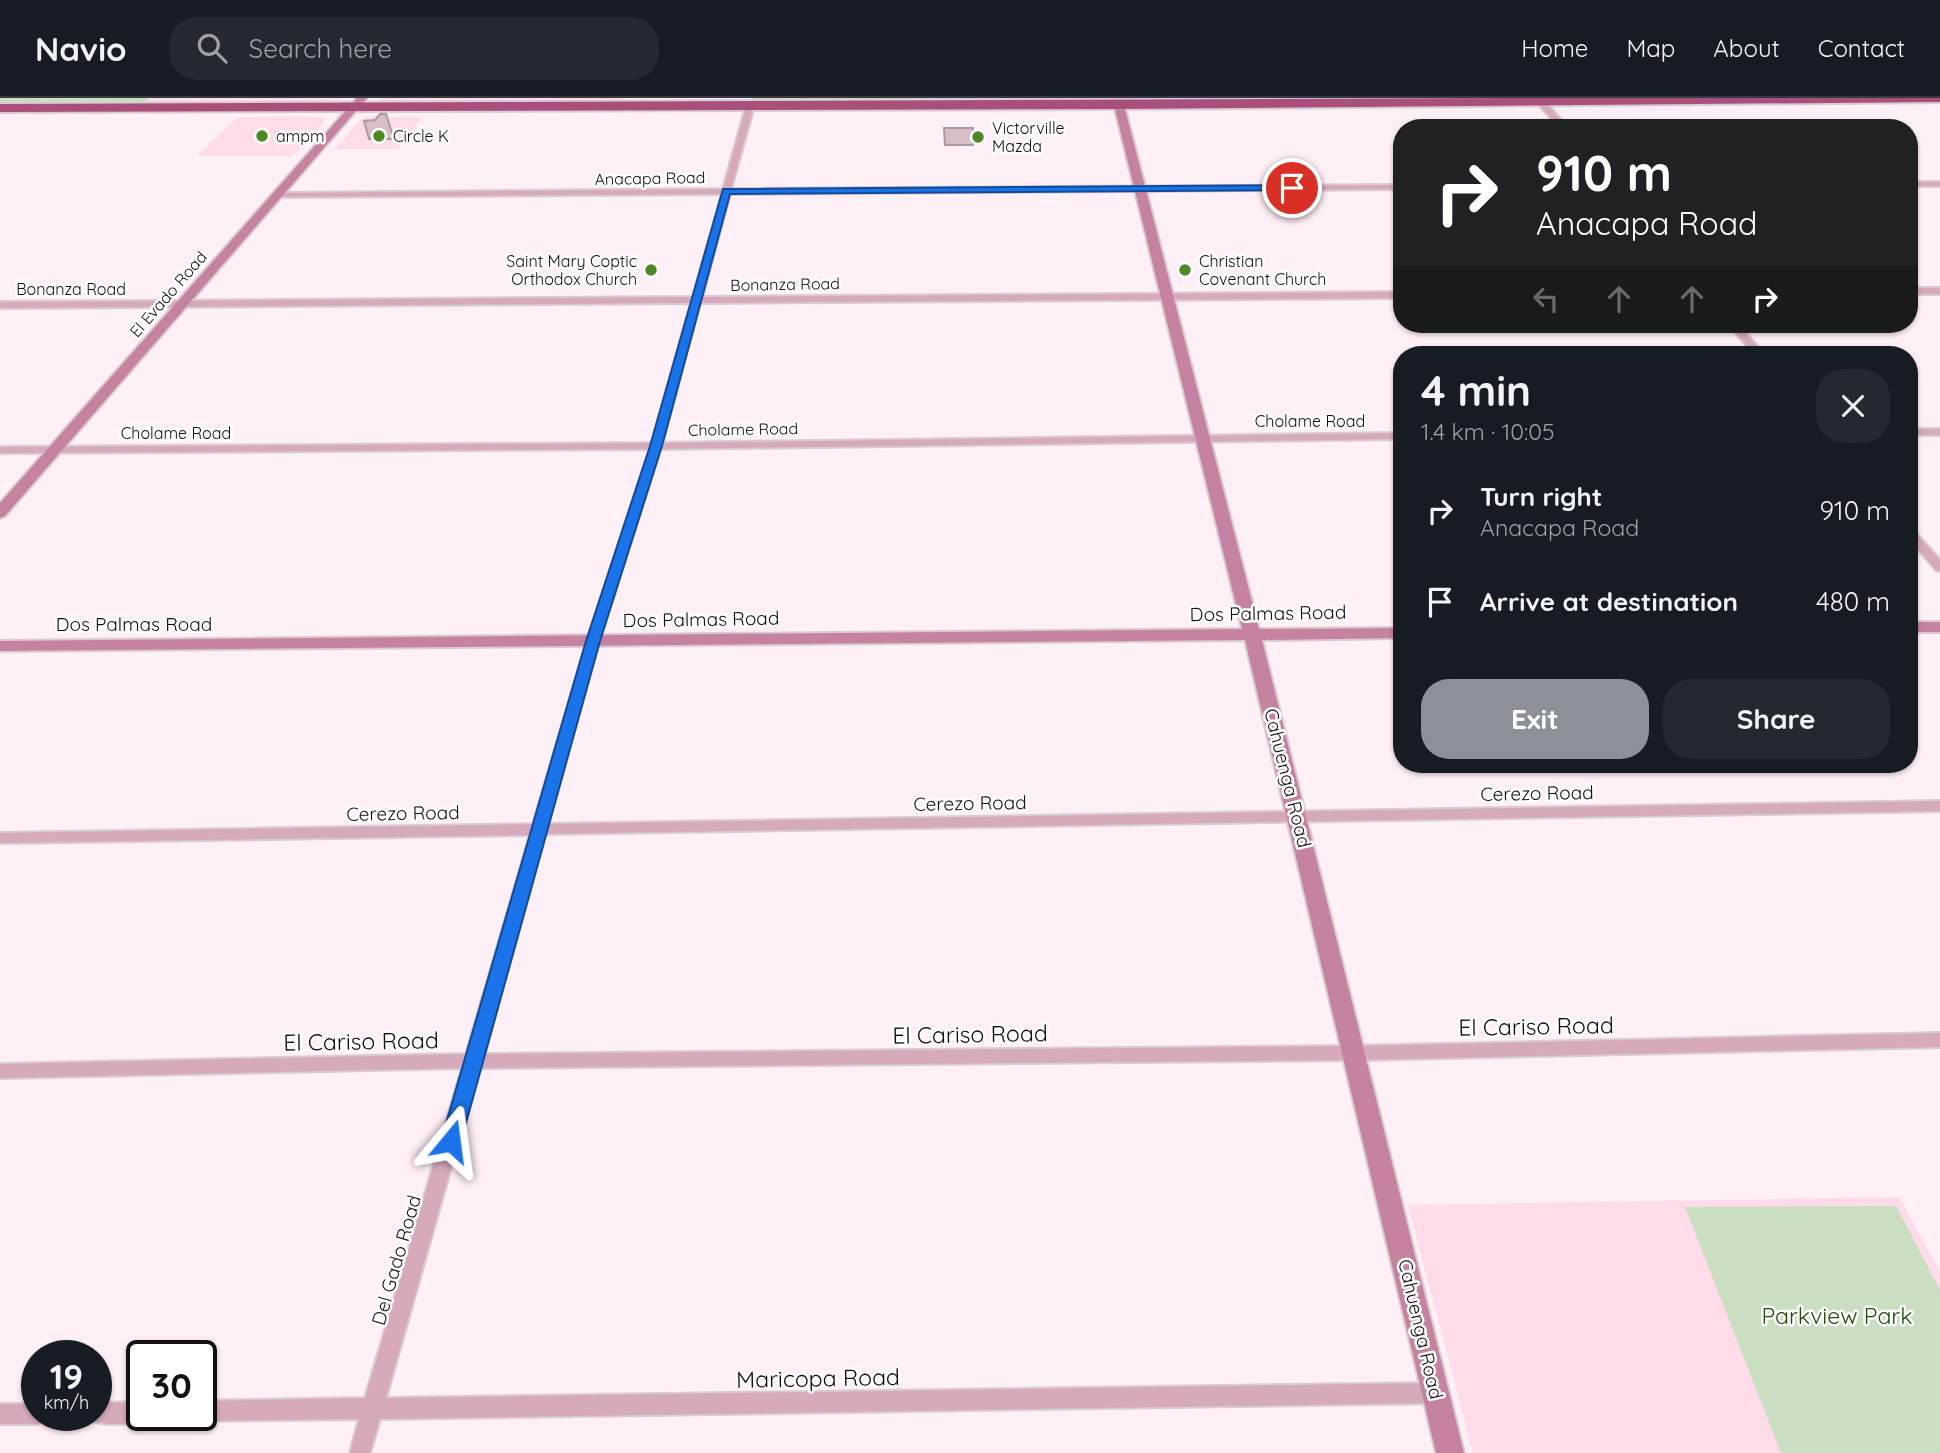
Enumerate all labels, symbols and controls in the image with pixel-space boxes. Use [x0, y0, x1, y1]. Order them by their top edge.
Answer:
search box [169, 17, 659, 80]
text: Navio [35, 28, 127, 69]
icon: search [193, 29, 231, 67]
text: Search here [249, 32, 392, 65]
text: Home [1521, 33, 1588, 63]
text: Map [1626, 33, 1675, 63]
text: About [1713, 33, 1780, 63]
text: Contact [1818, 33, 1905, 63]
place label: Victorville Mazda [992, 118, 1064, 156]
place label: ampm [276, 126, 325, 146]
place label: Circle K [393, 126, 449, 146]
marker: ampm [254, 128, 270, 144]
marker: Circle K [371, 128, 387, 144]
marker: Victorville Mazda [970, 129, 986, 145]
text: 910 m [1536, 142, 1672, 203]
icon: right [1421, 147, 1512, 238]
pin [1262, 158, 1322, 218]
street label: Anacapa Road [594, 167, 706, 189]
icon: arrive [1273, 169, 1311, 207]
text: Anacapa Road [1536, 203, 1757, 243]
street label: El Evado Road [125, 247, 211, 341]
place label: Saint Mary Coptic Orthodox Church [506, 251, 637, 289]
place label: Christian Covenant Church [1199, 251, 1326, 289]
marker: Saint Mary Coptic Orthodox Church [643, 262, 659, 278]
marker: Christian Covenant Church [1177, 262, 1193, 278]
street label: Bonanza Road [730, 273, 840, 295]
street label: Bonanza Road [16, 279, 126, 299]
icon: left [1527, 280, 1565, 318]
icon: ahead [1600, 280, 1638, 318]
icon: ahead [1673, 280, 1711, 318]
icon: right [1746, 280, 1784, 318]
text: 4 min [1421, 364, 1531, 417]
button: close [1816, 369, 1890, 443]
street label: Cholame Road [1255, 411, 1365, 431]
text: 1.4 km · 10:05 [1421, 417, 1554, 446]
street label: Cholame Road [688, 418, 798, 440]
street label: Cholame Road [121, 423, 231, 443]
text: Turn right [1480, 480, 1602, 513]
icon: right [1421, 492, 1459, 530]
text: 910 m [1819, 494, 1890, 527]
text: Anacapa Road [1480, 513, 1639, 542]
icon: arrive [1421, 583, 1459, 621]
text: Arrive at destination [1480, 585, 1738, 618]
text: 480 m [1816, 585, 1890, 618]
street label: Dos Palmas Road [1190, 600, 1346, 626]
street label: Dos Palmas Road [623, 606, 779, 632]
street label: Dos Palmas Road [56, 612, 212, 636]
button: Exit [1421, 679, 1649, 759]
button: Share [1663, 679, 1890, 759]
street label: Cahuenga Road [1259, 706, 1317, 850]
street label: Cerezo Road [1480, 780, 1594, 806]
street label: Cerezo Road [913, 790, 1027, 816]
street label: Cerezo Road [346, 800, 460, 826]
street label: El Cariso Road [1458, 1010, 1614, 1042]
street label: El Cariso Road [892, 1018, 1048, 1050]
street label: El Cariso Road [283, 1025, 439, 1057]
position arrow [414, 1104, 488, 1178]
street label: Del Gado Road [366, 1192, 426, 1328]
street label: Cahuenga Road [1393, 1257, 1449, 1401]
park label: Parkview Park [1761, 1301, 1913, 1330]
speed limit sign: 30 [126, 1340, 217, 1431]
text: 19 [50, 1354, 83, 1398]
street label: Maricopa Road [736, 1362, 900, 1394]
text: km/h [44, 1391, 89, 1414]

